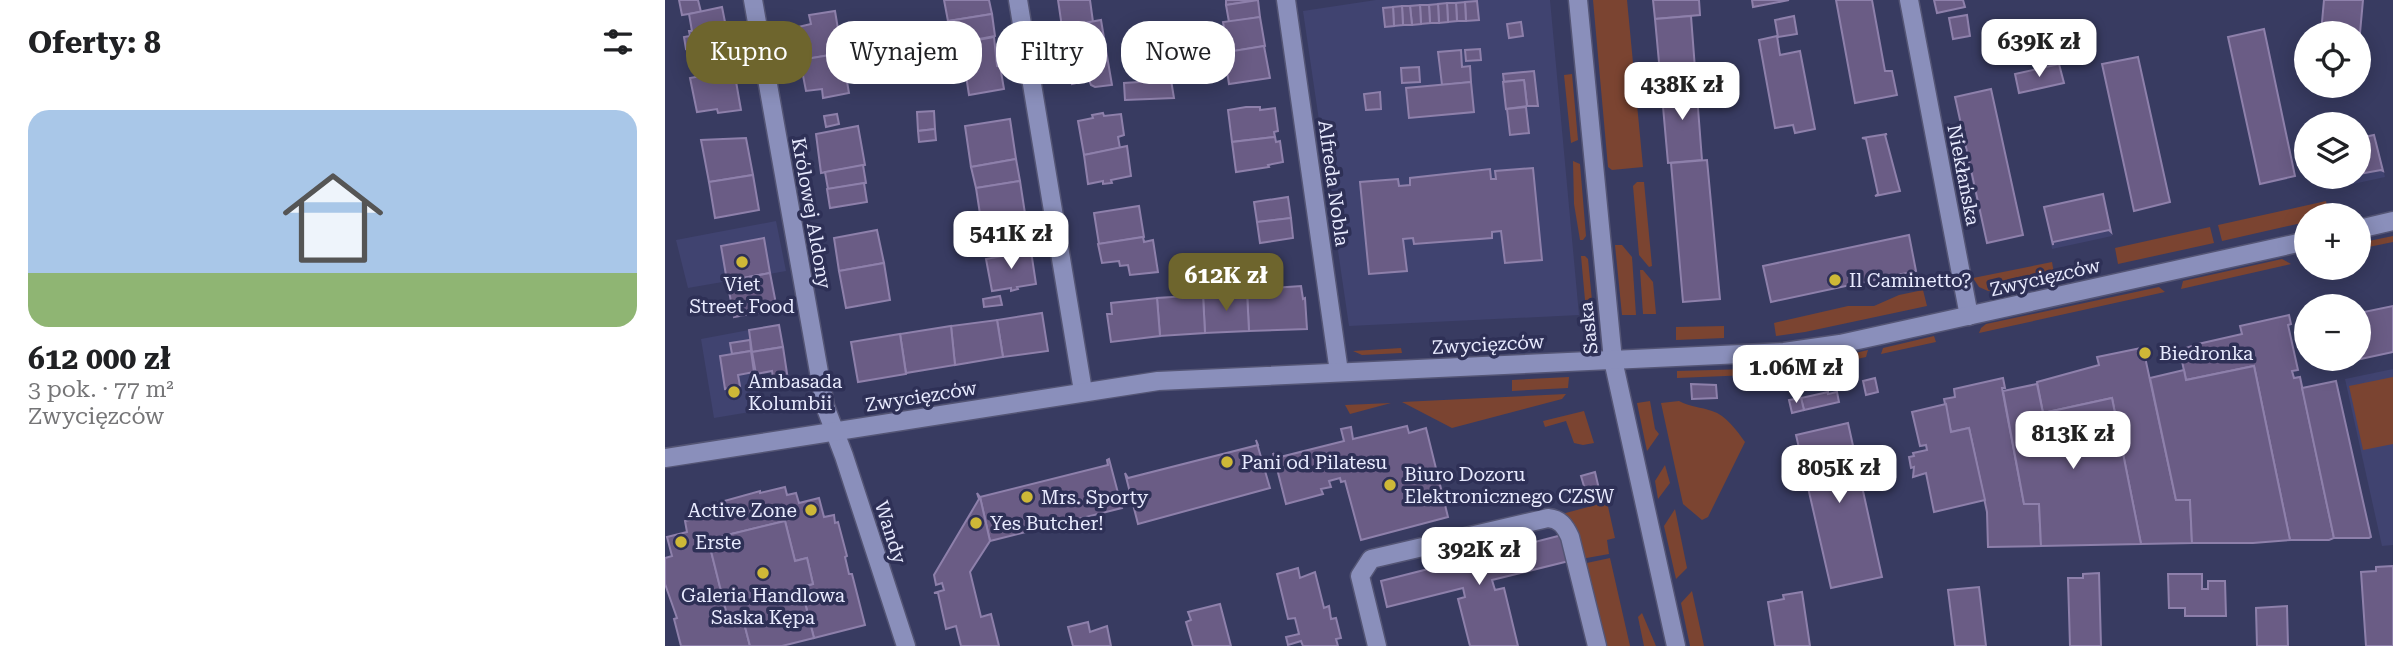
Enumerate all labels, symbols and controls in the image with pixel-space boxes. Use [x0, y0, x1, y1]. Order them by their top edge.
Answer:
pin: 639K zł [1974, 20, 2104, 79]
chip: Kupno [686, 21, 812, 84]
chip: Wynajem [826, 21, 982, 84]
chip: Filtry [996, 21, 1107, 84]
chip: Nowe [1121, 21, 1235, 84]
map controls [2294, 21, 2371, 371]
button: locate [2294, 21, 2371, 98]
icon: filters [599, 23, 637, 61]
text: Oferty: 8 [28, 25, 161, 60]
text: 639K zł [1997, 28, 2081, 55]
pin: 438K zł [1617, 62, 1747, 122]
text: 438K zł [1640, 71, 1724, 98]
button: layers [2294, 112, 2371, 189]
street label: Alfreda Nobla [1313, 118, 1354, 248]
street label: Niekłańska [1942, 123, 1985, 228]
street label: Królowej Aldony [787, 136, 836, 291]
icon: home [270, 155, 396, 281]
button: + [2294, 203, 2371, 280]
pin: 541K zł [946, 212, 1076, 271]
text: 541K zł [969, 220, 1053, 247]
marker: Viet Street Food [734, 254, 750, 270]
pin: 612K zł [1161, 254, 1291, 313]
street label: Zwycięzców [1988, 254, 2103, 301]
text: 612K zł [1184, 262, 1268, 289]
place label: Il Caminetto? [1849, 269, 1972, 292]
marker: Il Caminetto? [1827, 272, 1843, 288]
place label: Viet Street Food [689, 273, 795, 318]
button: − [2294, 294, 2371, 371]
street label: Saska [1574, 300, 1603, 355]
street label: Zwycięzców [1431, 330, 1545, 359]
text: 612 000 zł [28, 341, 171, 376]
place label: Biedronka [2159, 342, 2254, 365]
marker: Biedronka [2137, 345, 2153, 361]
pin: 1.06M zł [1724, 346, 1868, 405]
text: 1.06M zł [1749, 354, 1843, 381]
place label: Ambasada Kolumbii [748, 370, 843, 415]
text: 3 pok. · 77 m² [28, 376, 174, 403]
street label: Zwycięzców [864, 376, 979, 417]
marker: Ambasada Kolumbii [726, 384, 742, 400]
text: Zwycięzców [28, 403, 164, 430]
pin: 813K zł [2008, 412, 2138, 471]
text: 813K zł [2031, 420, 2115, 447]
pin: 805K zł [1774, 446, 1904, 505]
place label: Pani od Pilatesu [1241, 451, 1387, 474]
marker: Pani od Pilatesu [1219, 454, 1235, 470]
text: 805K zł [1797, 454, 1881, 481]
place label: Biuro Dozoru Elektronicznego CZSW [1404, 463, 1615, 508]
marker: Biuro Dozoru Elektronicznego CZSW [1382, 477, 1398, 493]
place label: Mrs. Sporty [1041, 486, 1149, 509]
marker: Mrs. Sporty [1019, 489, 1035, 505]
street label: Wandy [870, 498, 912, 567]
place label: Active Zone [688, 499, 797, 522]
marker: Active Zone [803, 502, 819, 518]
place label: Yes Butcher! [990, 512, 1104, 535]
marker: Yes Butcher! [968, 515, 984, 531]
pin: 392K zł [1414, 528, 1544, 587]
place label: Erste [695, 531, 741, 554]
marker: Erste [673, 534, 689, 550]
text: 392K zł [1437, 536, 1521, 563]
marker: Galeria Handlowa Saska Kępa [755, 565, 771, 581]
place label: Galeria Handlowa Saska Kępa [681, 584, 846, 629]

